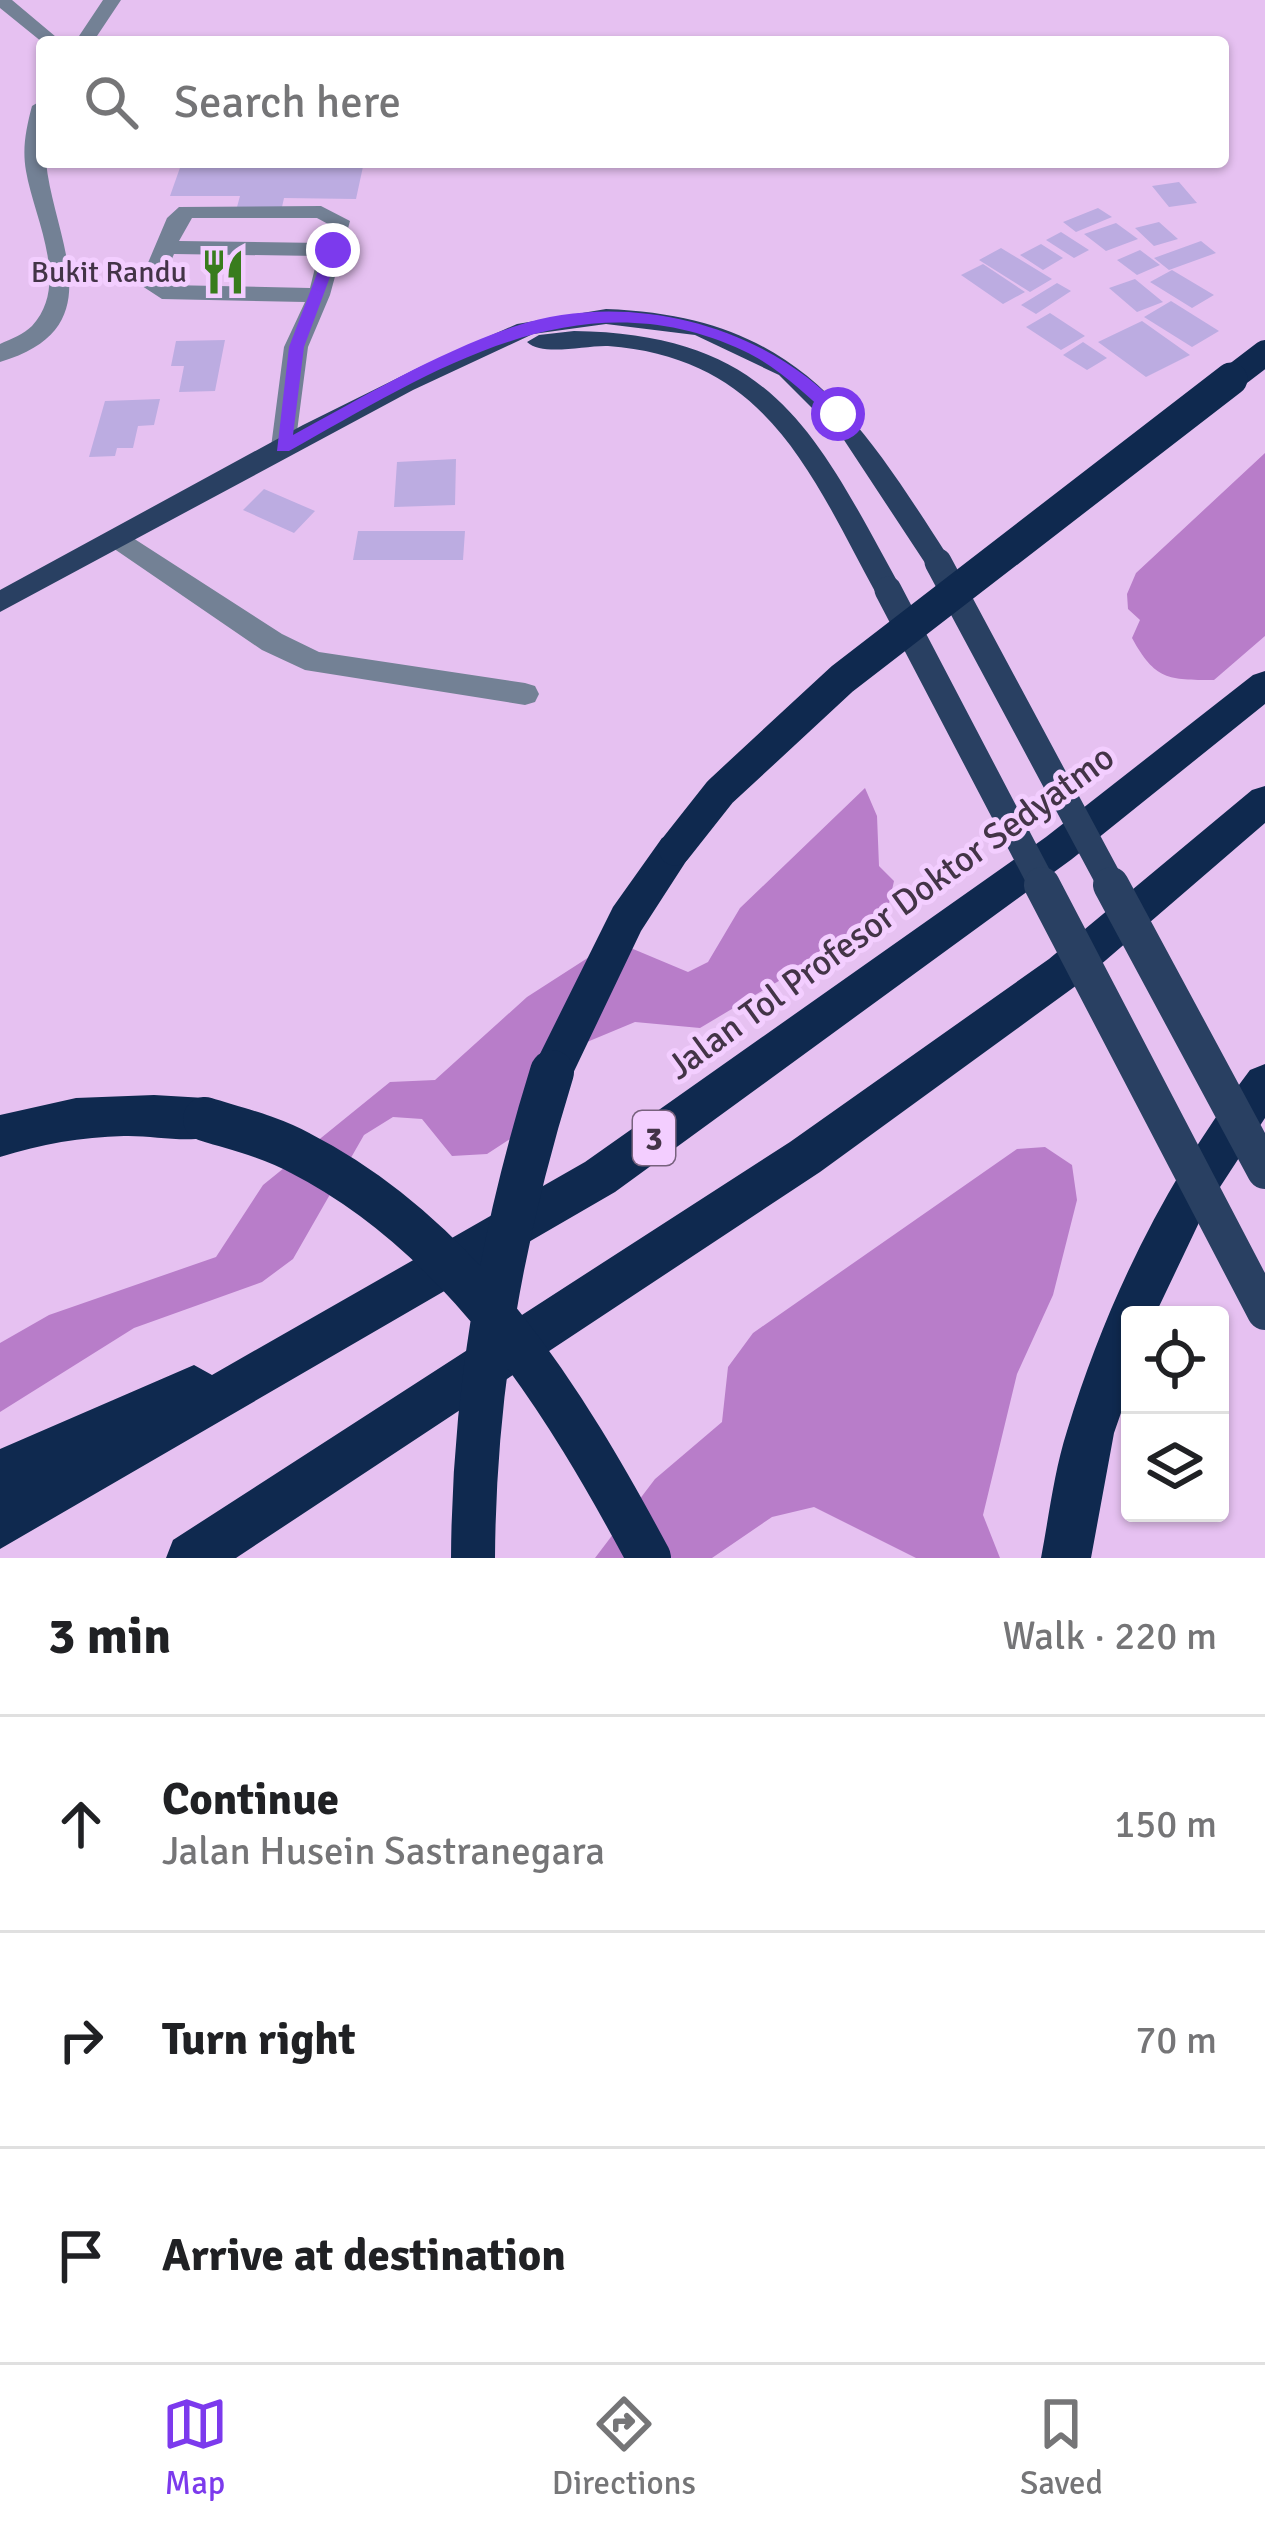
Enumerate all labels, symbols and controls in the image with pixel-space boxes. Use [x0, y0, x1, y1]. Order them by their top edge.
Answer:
search box [36, 36, 1229, 168]
icon: search [78, 69, 144, 135]
text: Search here [174, 75, 401, 130]
route end [306, 223, 360, 277]
restaurant icon: Bukit Randu [198, 247, 248, 297]
place label: Bukit Randu [31, 254, 187, 291]
route start [811, 387, 865, 441]
street label: Jalan Tol Profesor Doktor Sedyatmo [659, 735, 1123, 1090]
road number: 3 [633, 1111, 675, 1165]
map controls [1121, 1306, 1229, 1522]
button: locate [1121, 1306, 1229, 1414]
button: layers [1121, 1414, 1229, 1522]
text: 3 min [48, 1605, 171, 1668]
text: Walk · 220 m [1003, 1612, 1217, 1660]
text: Continue [162, 1772, 339, 1827]
icon: ahead [48, 1791, 114, 1857]
text: 150 m [1114, 1800, 1217, 1848]
text: Jalan Husein Sastranegara [162, 1827, 605, 1875]
icon: right [48, 2007, 114, 2073]
text: Turn right [162, 2012, 356, 2067]
text: 70 m [1135, 2016, 1217, 2064]
icon: arrive [48, 2223, 114, 2289]
text: Arrive at destination [162, 2228, 566, 2283]
tab: Map [162, 2391, 228, 2504]
tab: Directions [552, 2391, 696, 2504]
tab: Saved [1020, 2391, 1103, 2504]

